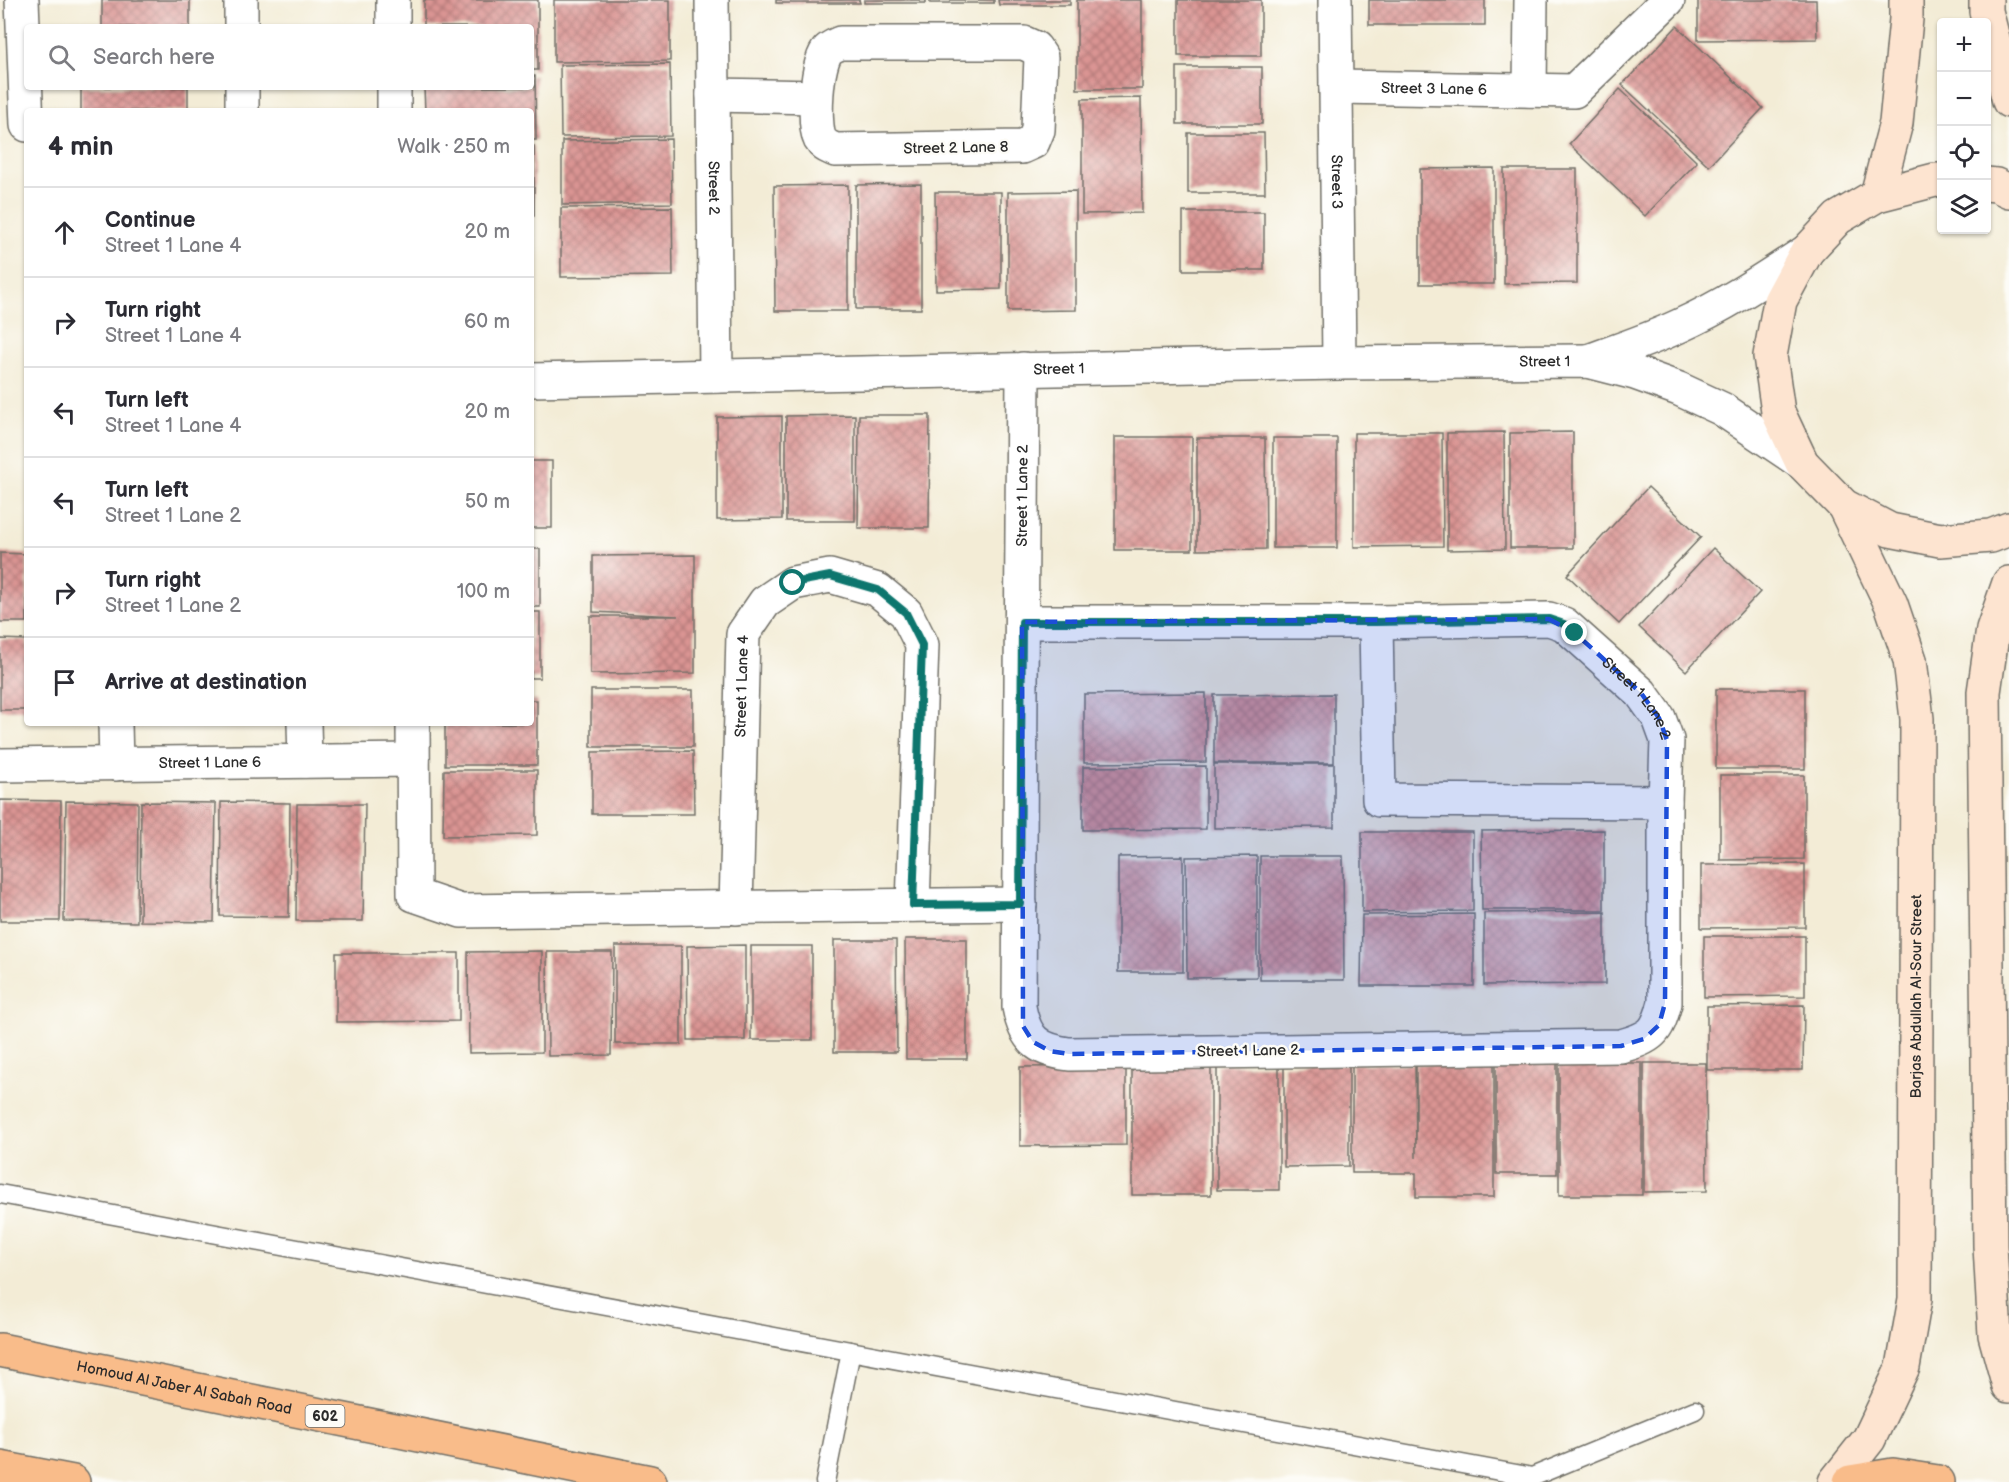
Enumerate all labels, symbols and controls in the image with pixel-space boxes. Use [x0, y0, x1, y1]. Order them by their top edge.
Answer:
map controls [1937, 18, 1991, 234]
button: + [1937, 18, 1991, 72]
search box [24, 24, 534, 90]
icon: search [45, 41, 78, 74]
text: Search here [93, 44, 215, 71]
button: − [1937, 72, 1991, 126]
street label: Street 3 Lane 6 [1381, 78, 1487, 99]
button: locate [1937, 126, 1991, 180]
text: 4 min [48, 132, 113, 163]
text: Walk · 250 m [397, 135, 510, 159]
street label: Street 2 Lane 8 [903, 138, 1009, 158]
street label: Street 3 [1327, 155, 1347, 209]
street label: Street 2 [704, 161, 724, 215]
button: layers [1937, 180, 1991, 234]
text: Continue [105, 207, 195, 234]
icon: ahead [48, 216, 81, 249]
text: 20 m [465, 220, 510, 244]
text: Street 1 Lane 4 [105, 234, 241, 258]
text: Turn right [105, 297, 201, 324]
icon: right [48, 306, 81, 339]
text: 60 m [464, 310, 510, 334]
text: Street 1 Lane 4 [105, 324, 241, 348]
street label: Street 1 [1519, 352, 1570, 371]
street label: Street 1 [1033, 359, 1085, 379]
text: Turn left [105, 387, 189, 414]
icon: left [48, 396, 81, 429]
text: 20 m [465, 400, 510, 424]
text: Street 1 Lane 4 [105, 414, 241, 438]
street label: Street 1 Lane 2 [1012, 444, 1032, 547]
text: Turn left [105, 477, 189, 504]
icon: left [48, 486, 81, 519]
text: 50 m [465, 490, 510, 514]
text: Street 1 Lane 2 [105, 504, 241, 528]
text: Turn right [105, 567, 201, 594]
route start [779, 569, 805, 595]
icon: right [48, 576, 81, 609]
text: 100 m [457, 580, 510, 604]
text: Street 1 Lane 2 [105, 594, 241, 618]
route end [1561, 619, 1587, 645]
street label: Street 1 Lane 4 [731, 635, 752, 738]
street label: Street 1 Lane 2 [1598, 653, 1676, 742]
icon: arrive [48, 666, 81, 699]
text: Arrive at destination [105, 669, 307, 696]
street label: Street 1 Lane 6 [159, 752, 261, 773]
street label: Barjas Abdullah Al-Sour Street [1906, 894, 1926, 1099]
street label: Street 1 Lane 2 [1197, 1041, 1299, 1061]
street label: Homoud Al Jaber Al Sabah Road [75, 1356, 294, 1419]
road number: 602 [306, 1405, 344, 1427]

